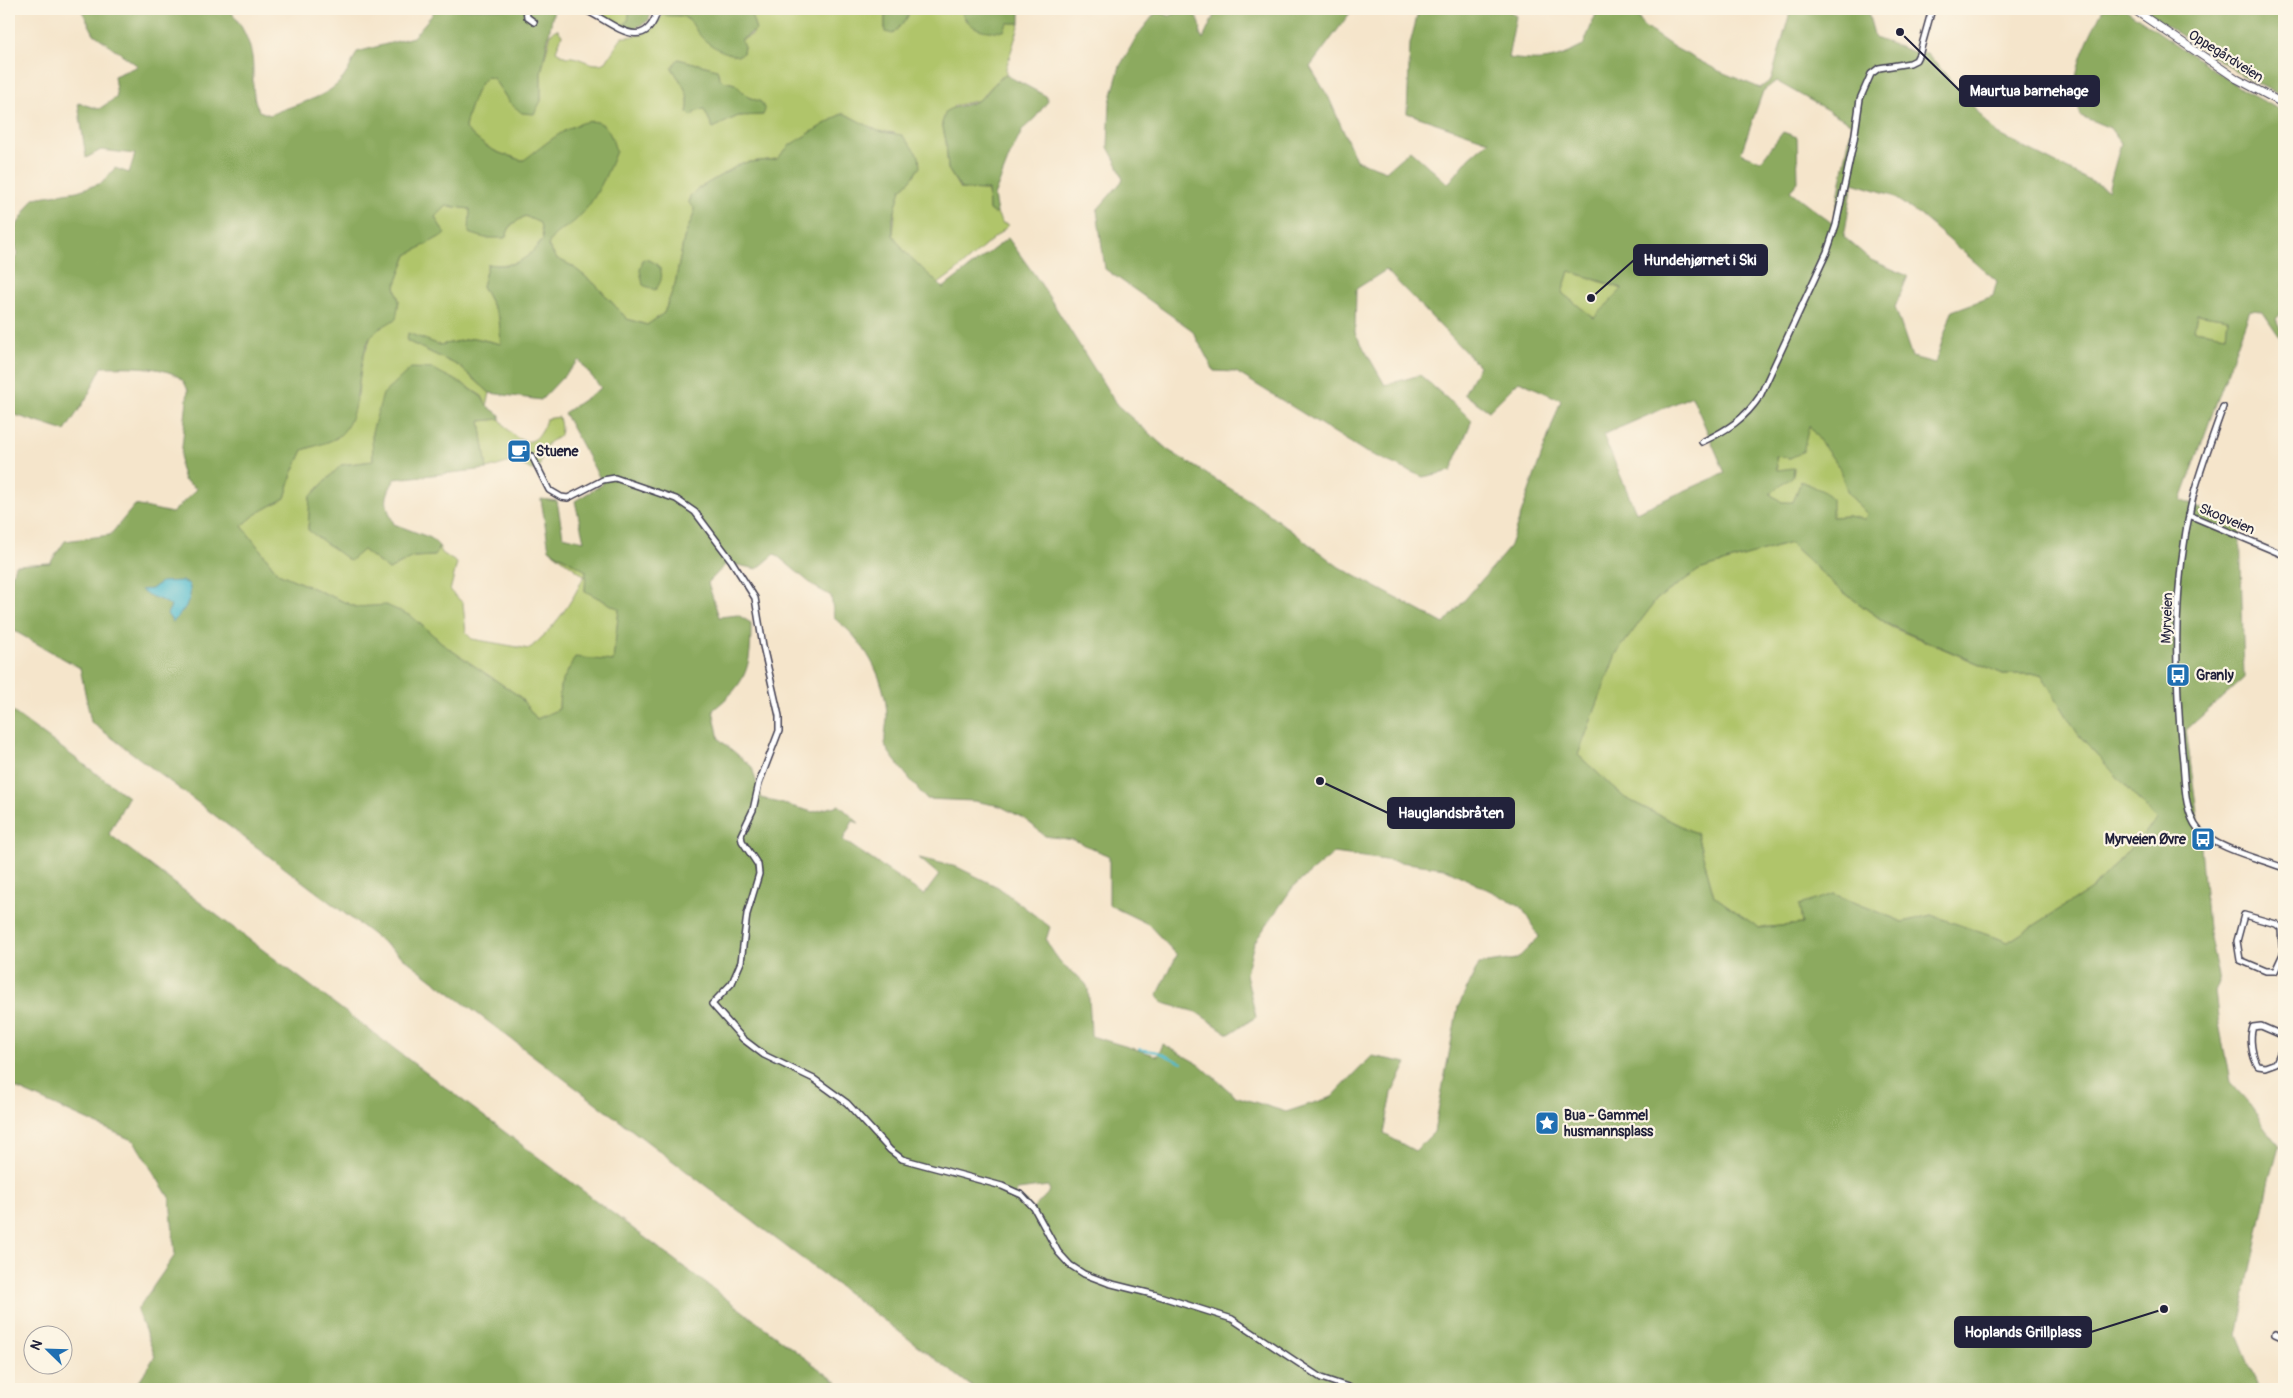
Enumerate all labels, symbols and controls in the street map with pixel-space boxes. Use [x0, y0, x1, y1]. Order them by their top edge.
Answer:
street label: Oppegårdveien [2185, 26, 2267, 86]
callout: Maurtua barnehage [1960, 76, 2099, 106]
text: Maurtua barnehage [1970, 82, 2089, 101]
callout: Hundehjørnet i Ski [1634, 245, 1767, 275]
text: Hundehjørnet i Ski [1643, 251, 1757, 270]
cafe icon: Stuene [506, 438, 532, 464]
place label: Stuene [536, 443, 579, 460]
street label: Skogveien [2197, 500, 2257, 538]
street label: Myrveien [2158, 592, 2176, 644]
bus stop icon: Granly [2165, 662, 2191, 688]
place label: Granly [2196, 667, 2234, 684]
callout: Hauglandsbråten [1388, 798, 1514, 828]
text: Hauglandsbråten [1398, 804, 1505, 823]
bus stop icon: Myrveien Øvre [2190, 826, 2216, 852]
place label: Myrveien Øvre [2105, 831, 2187, 848]
place label: Bua - Gammel husmannsplass [1564, 1107, 1654, 1140]
place icon: Bua - Gammel husmannsplass [1534, 1110, 1560, 1136]
callout: Hoplands Grillplass [1955, 1317, 2091, 1347]
text: Hoplands Grillplass [1965, 1323, 2082, 1342]
north arrow [22, 1326, 72, 1376]
text: N [27, 1337, 46, 1353]

